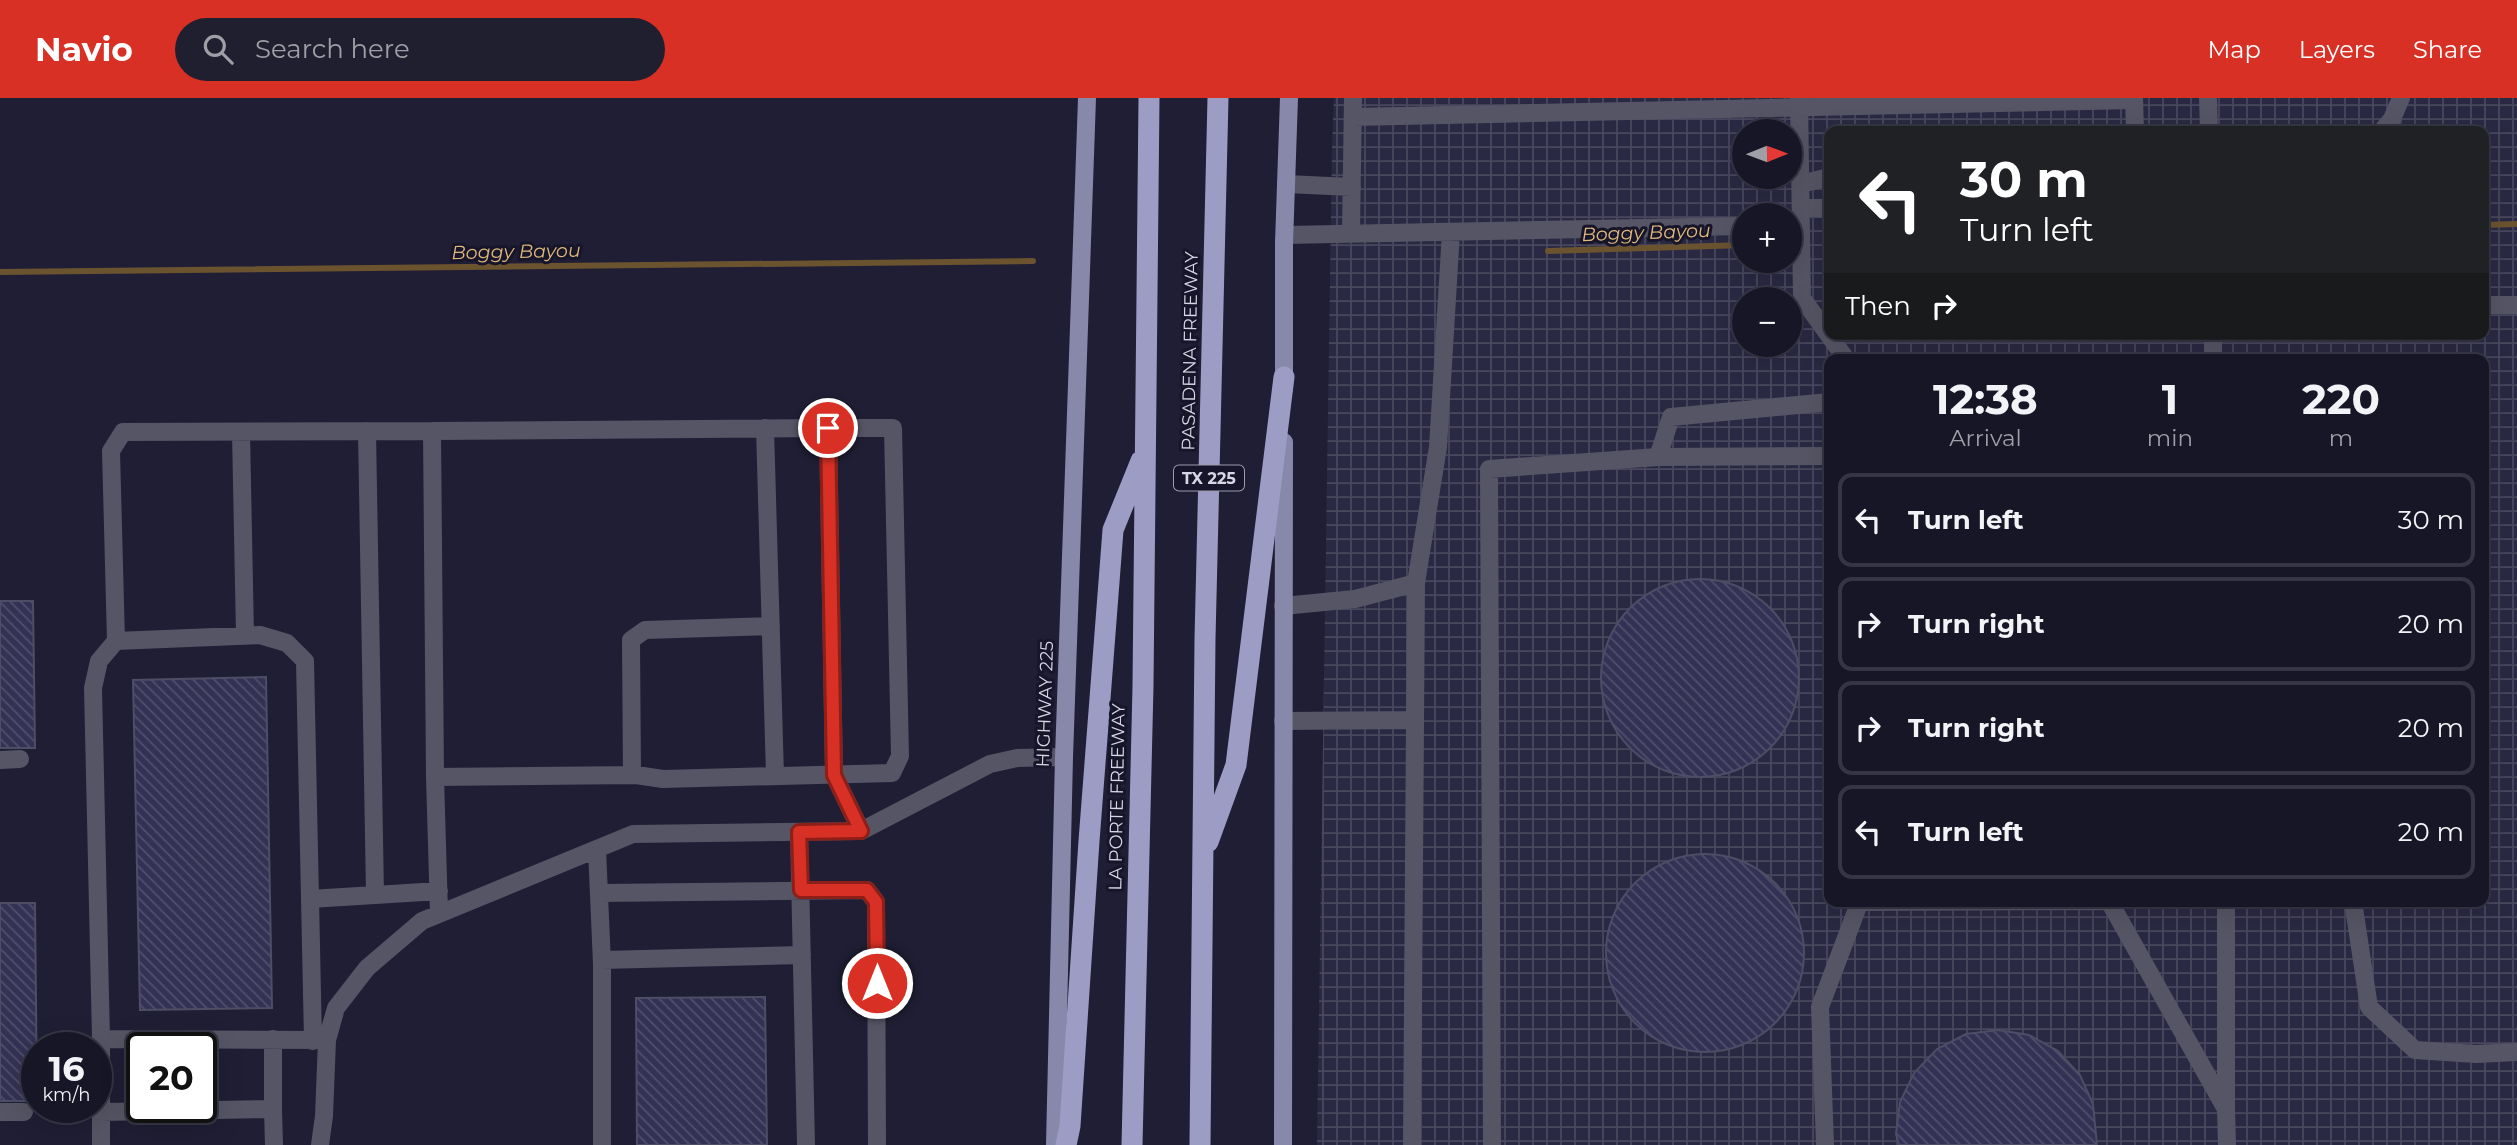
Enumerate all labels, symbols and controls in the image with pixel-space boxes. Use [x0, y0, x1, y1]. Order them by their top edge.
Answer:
search box [175, 18, 665, 81]
text: Navio [35, 29, 133, 69]
icon: search [199, 30, 237, 68]
text: Search here [255, 33, 410, 65]
text: Map [2207, 35, 2261, 64]
text: Layers [2299, 35, 2375, 64]
text: Share [2413, 35, 2482, 64]
north arrow [1732, 119, 1802, 189]
map controls [1732, 119, 1802, 357]
text: 30 m [1960, 150, 2088, 209]
icon: left [1845, 154, 1936, 245]
button: + [1732, 203, 1802, 273]
text: Turn left [1960, 210, 2094, 249]
water label: Boggy Bayou [1581, 219, 1711, 246]
water label: Boggy Bayou [451, 239, 581, 264]
street label: PASADENA FREEWAY [1177, 251, 1203, 451]
button: − [1732, 287, 1802, 357]
icon: right [1925, 287, 1963, 325]
text: Then [1845, 290, 1911, 322]
text: 12:38 [1933, 373, 2038, 425]
text: 1 [2162, 373, 2178, 425]
text: 220 [2302, 373, 2380, 425]
pin [798, 398, 858, 458]
icon: arrive [809, 409, 847, 447]
text: Arrival [1949, 424, 2022, 452]
text: min [2147, 424, 2193, 452]
text: m [2329, 424, 2353, 452]
road number: TX 225 [1174, 466, 1244, 490]
icon: left [1849, 501, 1887, 539]
text: Turn left [1908, 504, 2024, 536]
text: 30 m [2398, 504, 2464, 536]
icon: right [1849, 605, 1887, 643]
text: Turn right [1908, 608, 2044, 640]
text: 20 m [2398, 608, 2464, 640]
street label: HIGHWAY 225 [1032, 640, 1058, 768]
street label: LA PORTE FREEWAY [1104, 703, 1130, 891]
icon: right [1849, 709, 1887, 747]
text: Turn right [1908, 712, 2044, 744]
text: 20 m [2398, 712, 2464, 744]
icon: left [1849, 813, 1887, 851]
text: Turn left [1908, 816, 2024, 848]
text: 20 m [2398, 816, 2464, 848]
position arrow [840, 946, 914, 1020]
speed limit sign: 20 [126, 1032, 217, 1123]
text: 16 [48, 1047, 85, 1090]
text: km/h [42, 1084, 91, 1106]

